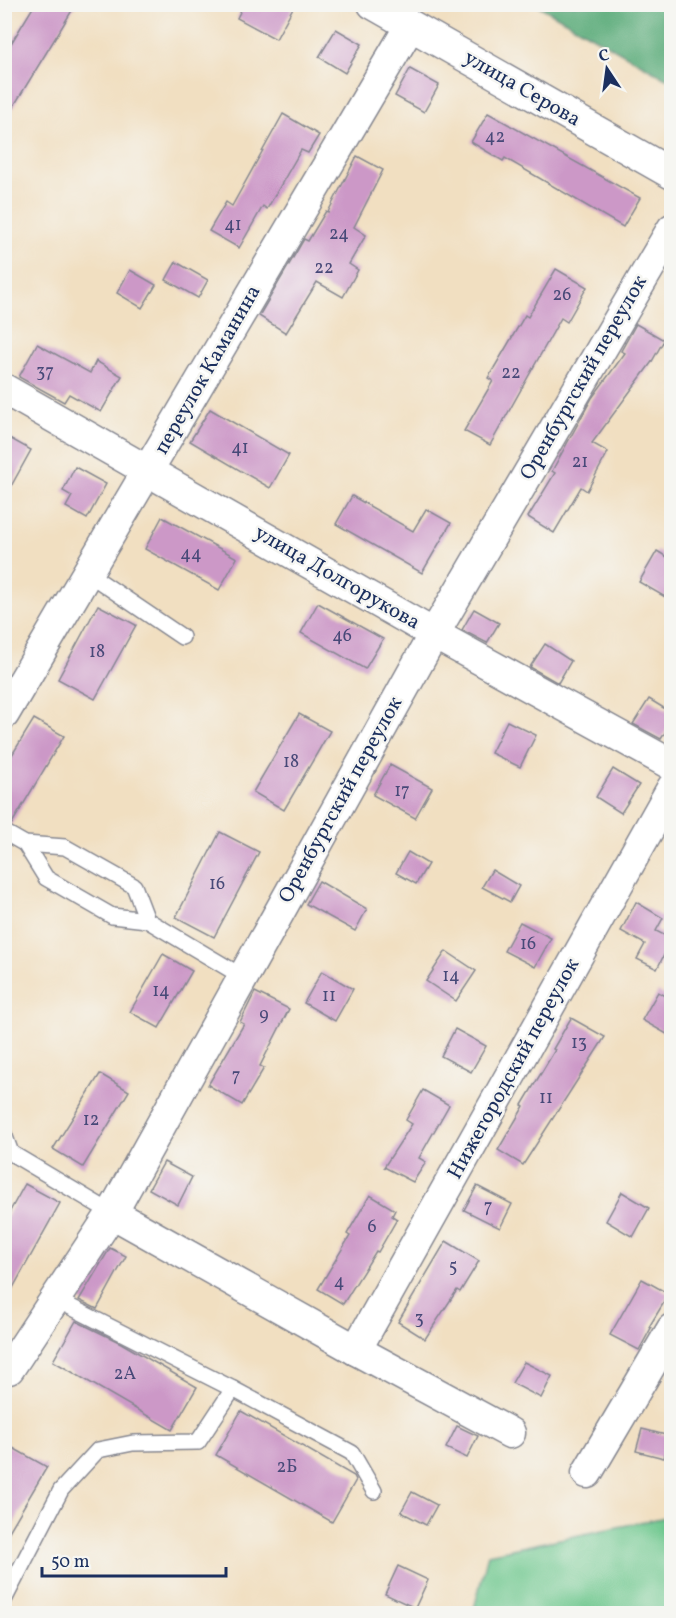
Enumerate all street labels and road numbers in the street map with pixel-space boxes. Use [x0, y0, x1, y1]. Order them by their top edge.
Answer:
street label: улица Серова [458, 44, 586, 134]
street label: Оренбургский переулок [513, 270, 655, 486]
street label: переулок Каманина [148, 280, 268, 460]
street label: улица Долгорукова [249, 519, 425, 637]
street label: Оренбургский переулок [272, 691, 410, 909]
street label: Нижегородский переулок [441, 953, 587, 1185]

